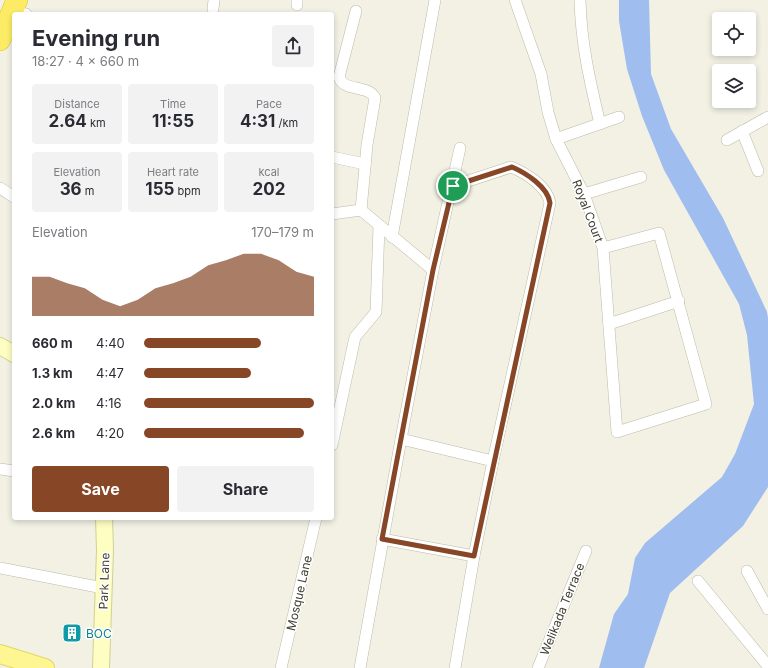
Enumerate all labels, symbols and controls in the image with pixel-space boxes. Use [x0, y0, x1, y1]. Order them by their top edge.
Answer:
map controls [712, 12, 756, 108]
button: locate [712, 12, 756, 56]
text: Evening run [32, 25, 160, 51]
button: share [272, 25, 314, 67]
text: 18:27 · 4 × 660 m [32, 53, 139, 69]
button: layers [712, 64, 756, 108]
text: Distance [54, 97, 100, 111]
text: Time [160, 97, 186, 111]
text: Pace [256, 97, 282, 111]
text: 2.64 [48, 111, 87, 131]
text: 11:55 [152, 111, 194, 131]
text: 4:31 [240, 111, 275, 131]
text: km [87, 116, 106, 130]
text: /km [275, 116, 298, 130]
text: Elevation [53, 165, 101, 179]
text: Heart rate [147, 165, 199, 179]
text: kcal [258, 165, 280, 179]
pin [436, 169, 470, 203]
icon: arrive [442, 175, 464, 197]
street label: Royal Court [569, 178, 607, 245]
text: 36 [60, 179, 82, 199]
text: 155 [145, 179, 174, 199]
text: 202 [253, 179, 285, 199]
text: m [82, 184, 94, 198]
text: bpm [174, 184, 201, 198]
text: Elevation [32, 224, 88, 240]
text: 170–179 m [251, 224, 314, 240]
text: 660 m [32, 335, 73, 351]
text: 4:40 [96, 335, 125, 351]
text: 1.3 km [32, 365, 73, 381]
text: 4:47 [96, 365, 124, 381]
text: 2.0 km [32, 395, 75, 411]
text: 4:16 [96, 395, 122, 411]
text: 2.6 km [32, 425, 75, 441]
text: 4:20 [96, 425, 124, 441]
button: Save [32, 466, 169, 512]
button: Share [177, 466, 314, 512]
street label: Park Lane [96, 552, 112, 610]
street label: Mosque Lane [283, 554, 315, 632]
street label: Welikada Terrace [537, 561, 587, 657]
building icon: BOC [61, 622, 83, 644]
place label: BOC [86, 626, 112, 641]

